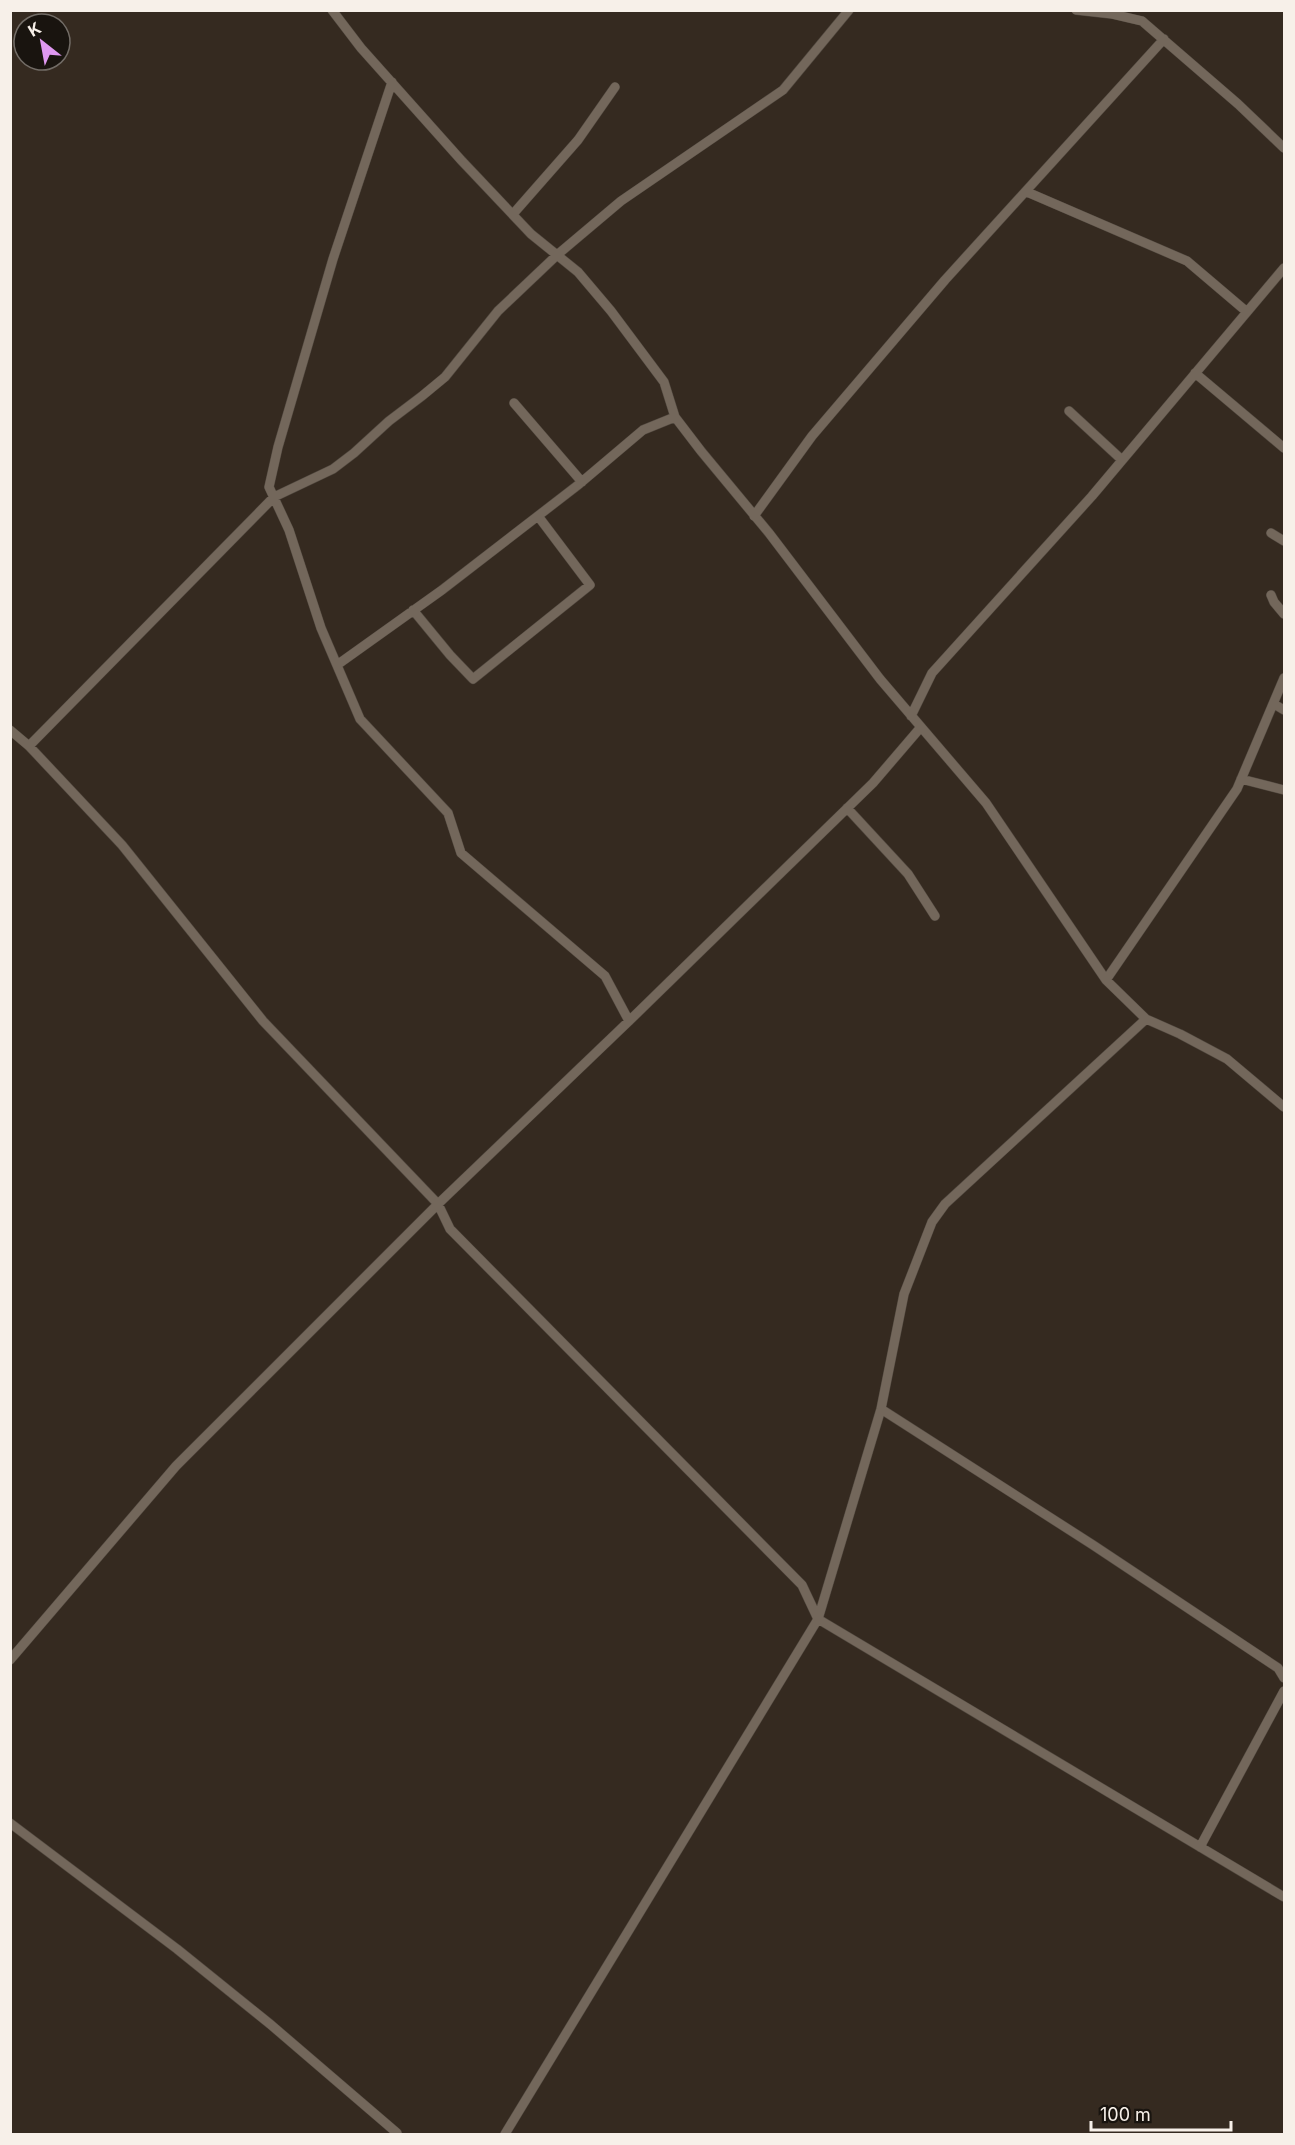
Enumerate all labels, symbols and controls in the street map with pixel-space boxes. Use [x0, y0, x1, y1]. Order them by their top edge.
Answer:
north arrow [12, 12, 72, 72]
text: K [24, 17, 45, 41]
scale bar [1091, 2094, 1230, 2132]
text: 100 m [1100, 2104, 1151, 2125]

